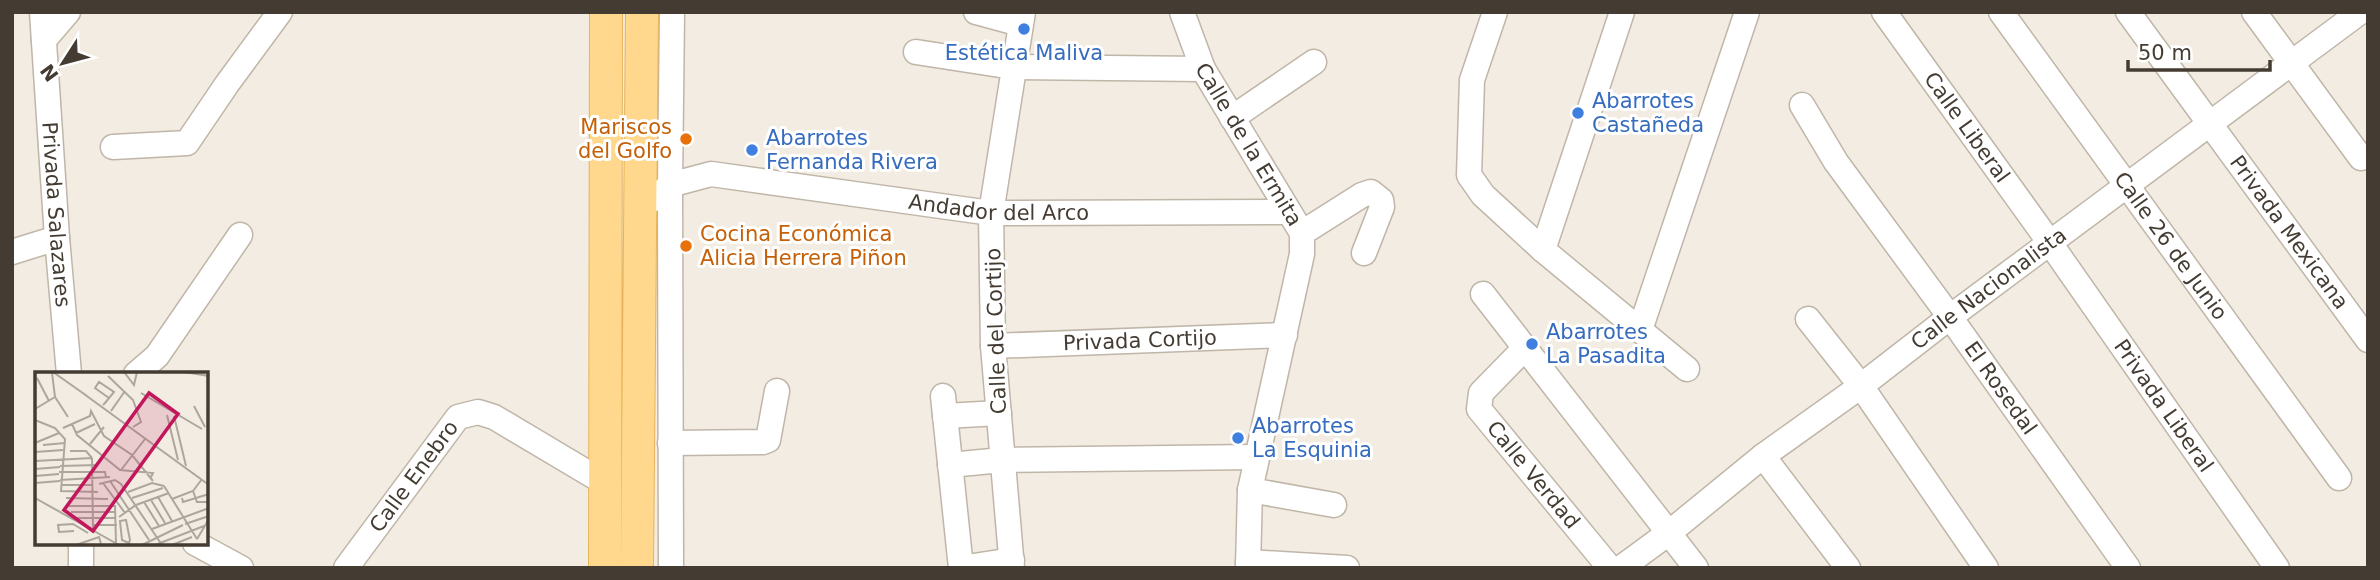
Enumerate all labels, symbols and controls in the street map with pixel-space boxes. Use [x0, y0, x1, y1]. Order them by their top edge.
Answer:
marker: Estética Maliva [1016, 21, 1032, 37]
north arrow [28, 28, 98, 98]
scale bar [2128, 28, 2270, 72]
place label: Estética Maliva [945, 41, 1103, 65]
text: 50 m [2138, 41, 2192, 65]
street label: Calle de la Ermita [1190, 59, 1307, 230]
text: N [36, 60, 63, 86]
street label: Calle Liberal [1919, 68, 2015, 187]
place label: Abarrotes Castañeda [1592, 89, 1704, 137]
marker: Abarrotes Castañeda [1570, 105, 1586, 121]
place label: Mariscos del Golfo [578, 115, 672, 163]
street label: Privada Salazares [37, 121, 75, 308]
place label: Abarrotes Fernanda Rivera [766, 126, 938, 174]
marker: Mariscos del Golfo [678, 131, 694, 147]
marker: Abarrotes Fernanda Rivera [744, 142, 760, 158]
street label: Privada Mexicana [2225, 151, 2353, 314]
street label: Calle 26 de Junio [2109, 167, 2232, 325]
street label: Andador del Arco [907, 190, 1089, 225]
place label: Cocina Económica Alicia Herrera Piñon [700, 222, 907, 270]
street label: Calle Nacionalista [1906, 223, 2071, 355]
marker: Cocina Económica Alicia Herrera Piñon [678, 238, 694, 254]
street label: Calle del Cortijo [981, 247, 1011, 415]
place label: Abarrotes La Pasadita [1546, 320, 1666, 368]
street label: Privada Cortijo [1063, 326, 1217, 355]
street label: Privada Liberal [2109, 335, 2218, 477]
marker: Abarrotes La Pasadita [1524, 336, 1540, 352]
street label: El Rosedal [1959, 337, 2042, 439]
inset map [35, 372, 208, 545]
place label: Abarrotes La Esquinia [1252, 414, 1372, 462]
street label: Calle Enebro [365, 416, 463, 537]
street label: Calle Verdad [1482, 416, 1585, 534]
marker: Abarrotes La Esquinia [1230, 430, 1246, 446]

